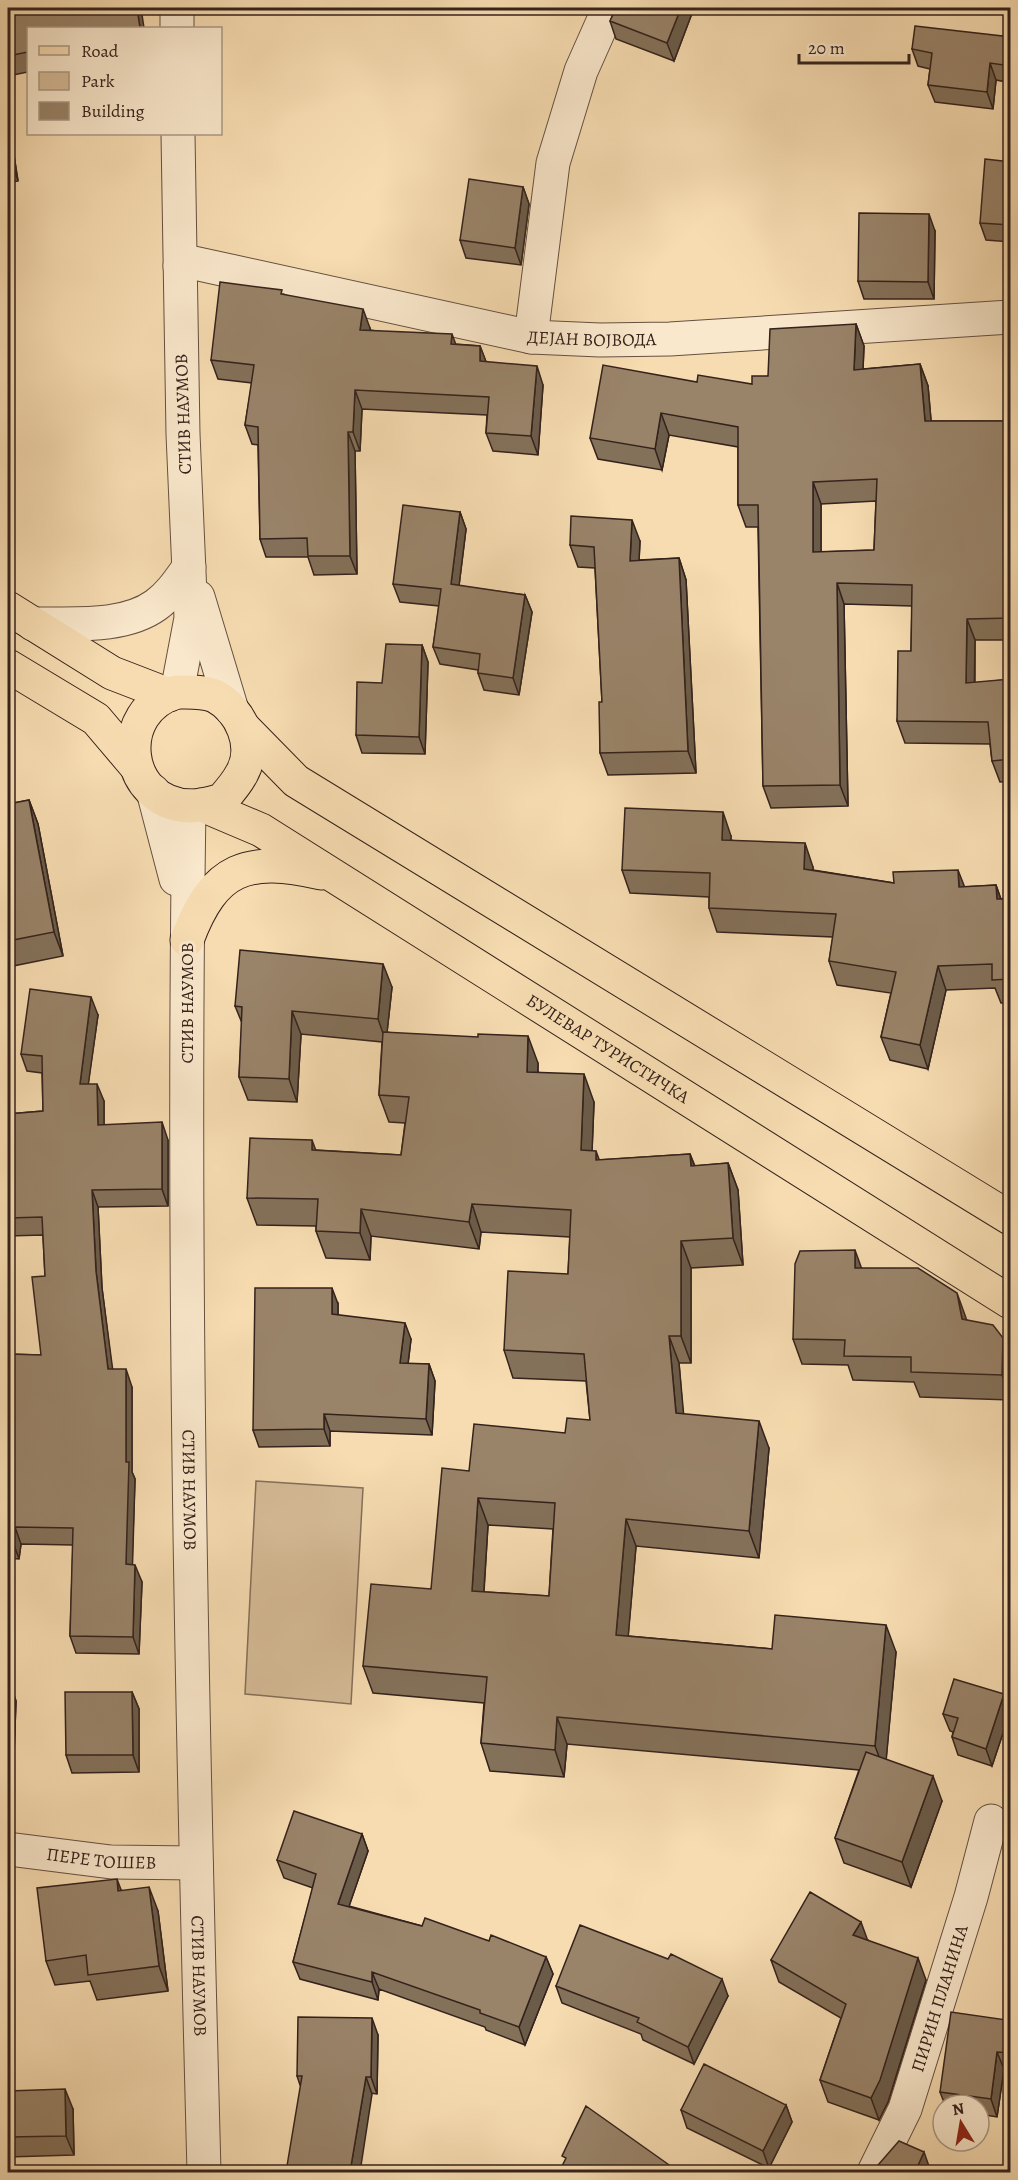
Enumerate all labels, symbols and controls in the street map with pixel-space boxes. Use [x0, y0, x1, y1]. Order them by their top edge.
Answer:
legend [27, 27, 222, 135]
scale bar [799, 27, 908, 65]
text: 20 m [808, 36, 845, 60]
text: Road [81, 39, 119, 63]
text: Park [81, 69, 115, 93]
text: Building [81, 99, 145, 123]
street label: ДЕЈАН ВОЈВОДА [527, 325, 657, 352]
street label: СТИВ НАУМОВ [169, 353, 197, 475]
street label: СТИВ НАУМОВ [175, 943, 199, 1063]
street label: БУЛЕВАР ТУРИСТИЧКА [522, 988, 694, 1109]
street label: СТИВ НАУМОВ [177, 1429, 202, 1551]
street label: ПЕРЕ ТОШЕВ [45, 1842, 156, 1875]
street label: СТИВ НАУМОВ [186, 1915, 212, 2037]
street label: ПИРИН ПЛАНИНА [905, 1921, 974, 2075]
north arrow [931, 2093, 991, 2153]
text: N [951, 2097, 966, 2121]

